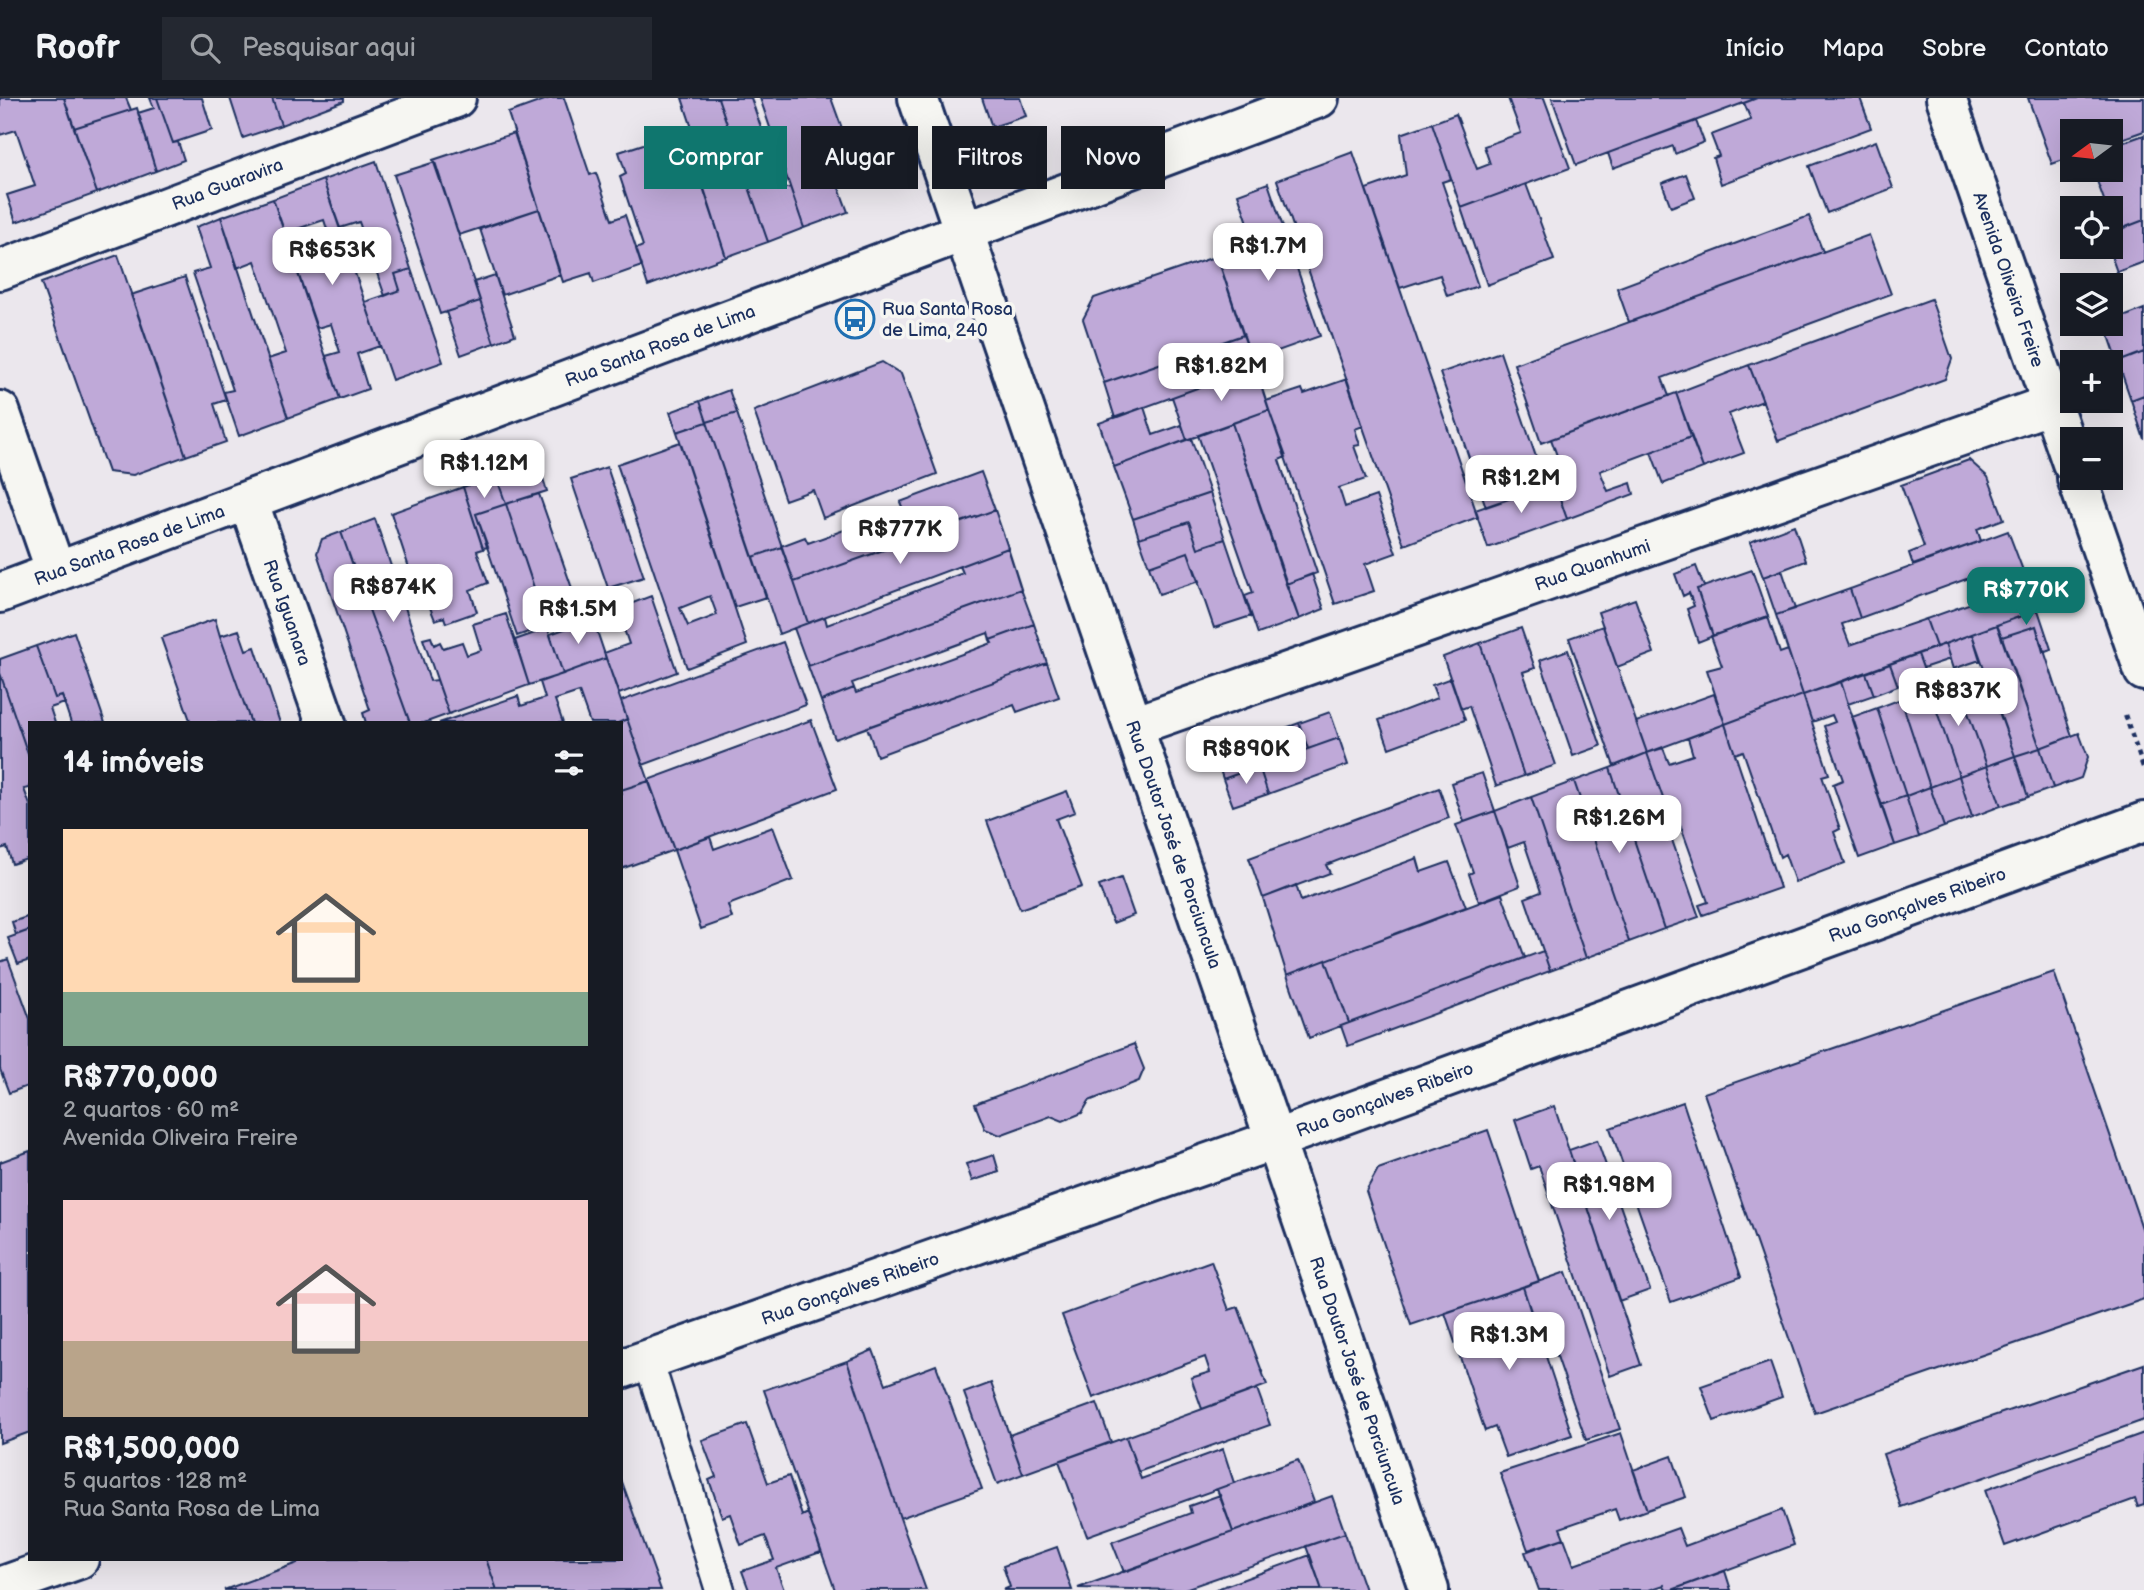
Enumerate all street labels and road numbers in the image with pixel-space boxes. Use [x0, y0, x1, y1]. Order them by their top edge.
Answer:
street label: Rua Guaravira [169, 154, 286, 215]
street label: Avenida Oliveira Freire [1968, 189, 2048, 370]
street label: Rua Santa Rosa de Lima [562, 301, 758, 392]
street label: Rua Santa Rosa de Lima [32, 501, 228, 590]
street label: Rua Quanhumi [1532, 536, 1653, 596]
street label: Rua Iguanara [259, 557, 315, 668]
street label: Rua Doutor José de Porciuncula [1121, 718, 1225, 971]
street label: Rua Gonçalves Ribeiro [1826, 863, 2009, 947]
street label: Rua Gonçalves Ribeiro [1294, 1058, 1476, 1142]
street label: Rua Gonçalves Ribeiro [759, 1248, 942, 1330]
street label: Rua Doutor José de Porciuncula [1305, 1254, 1409, 1508]

